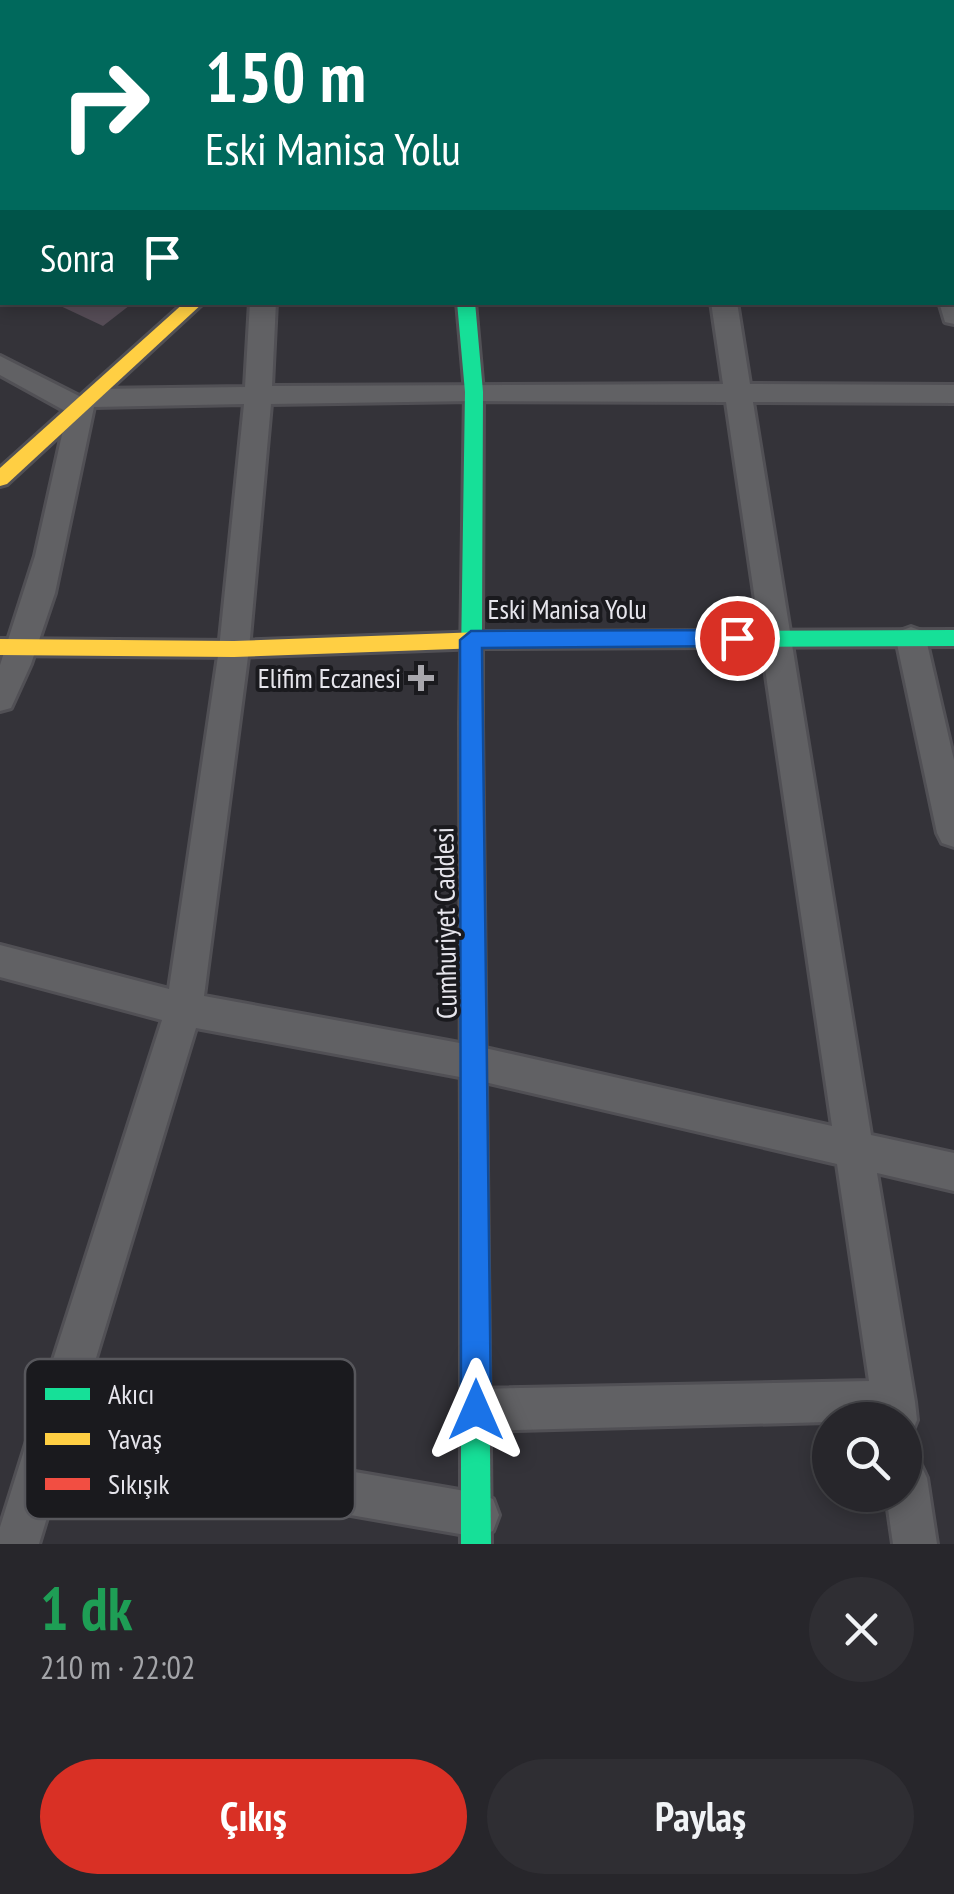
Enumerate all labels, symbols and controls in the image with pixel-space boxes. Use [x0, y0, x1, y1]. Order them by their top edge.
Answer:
text: 150 m [205, 31, 366, 121]
icon: right [40, 40, 170, 170]
text: Eski Manisa Yolu [205, 119, 461, 177]
icon: arrive [135, 230, 190, 285]
text: Sonra [40, 233, 115, 282]
street label: Eski Manisa Yolu [487, 590, 647, 627]
pin [695, 596, 780, 681]
icon: arrive [710, 611, 765, 666]
place label: Elifim Eczanesi [258, 659, 401, 696]
marker: Elifim Eczanesi [410, 667, 432, 689]
street label: Cumhuriyet Caddesi [424, 827, 465, 1019]
position arrow [424, 1358, 528, 1462]
legend [25, 1359, 355, 1519]
text: Akıcı [108, 1375, 154, 1412]
map controls [812, 1402, 922, 1512]
button: search [812, 1402, 922, 1512]
text: Yavaş [108, 1420, 162, 1457]
text: Sıkışık [108, 1465, 170, 1502]
text: 1 dk [40, 1569, 132, 1647]
button: close [809, 1577, 914, 1682]
text: 210 m · 22:02 [40, 1646, 195, 1688]
button: Çıkış [40, 1759, 467, 1874]
button: Paylaş [487, 1759, 914, 1874]

